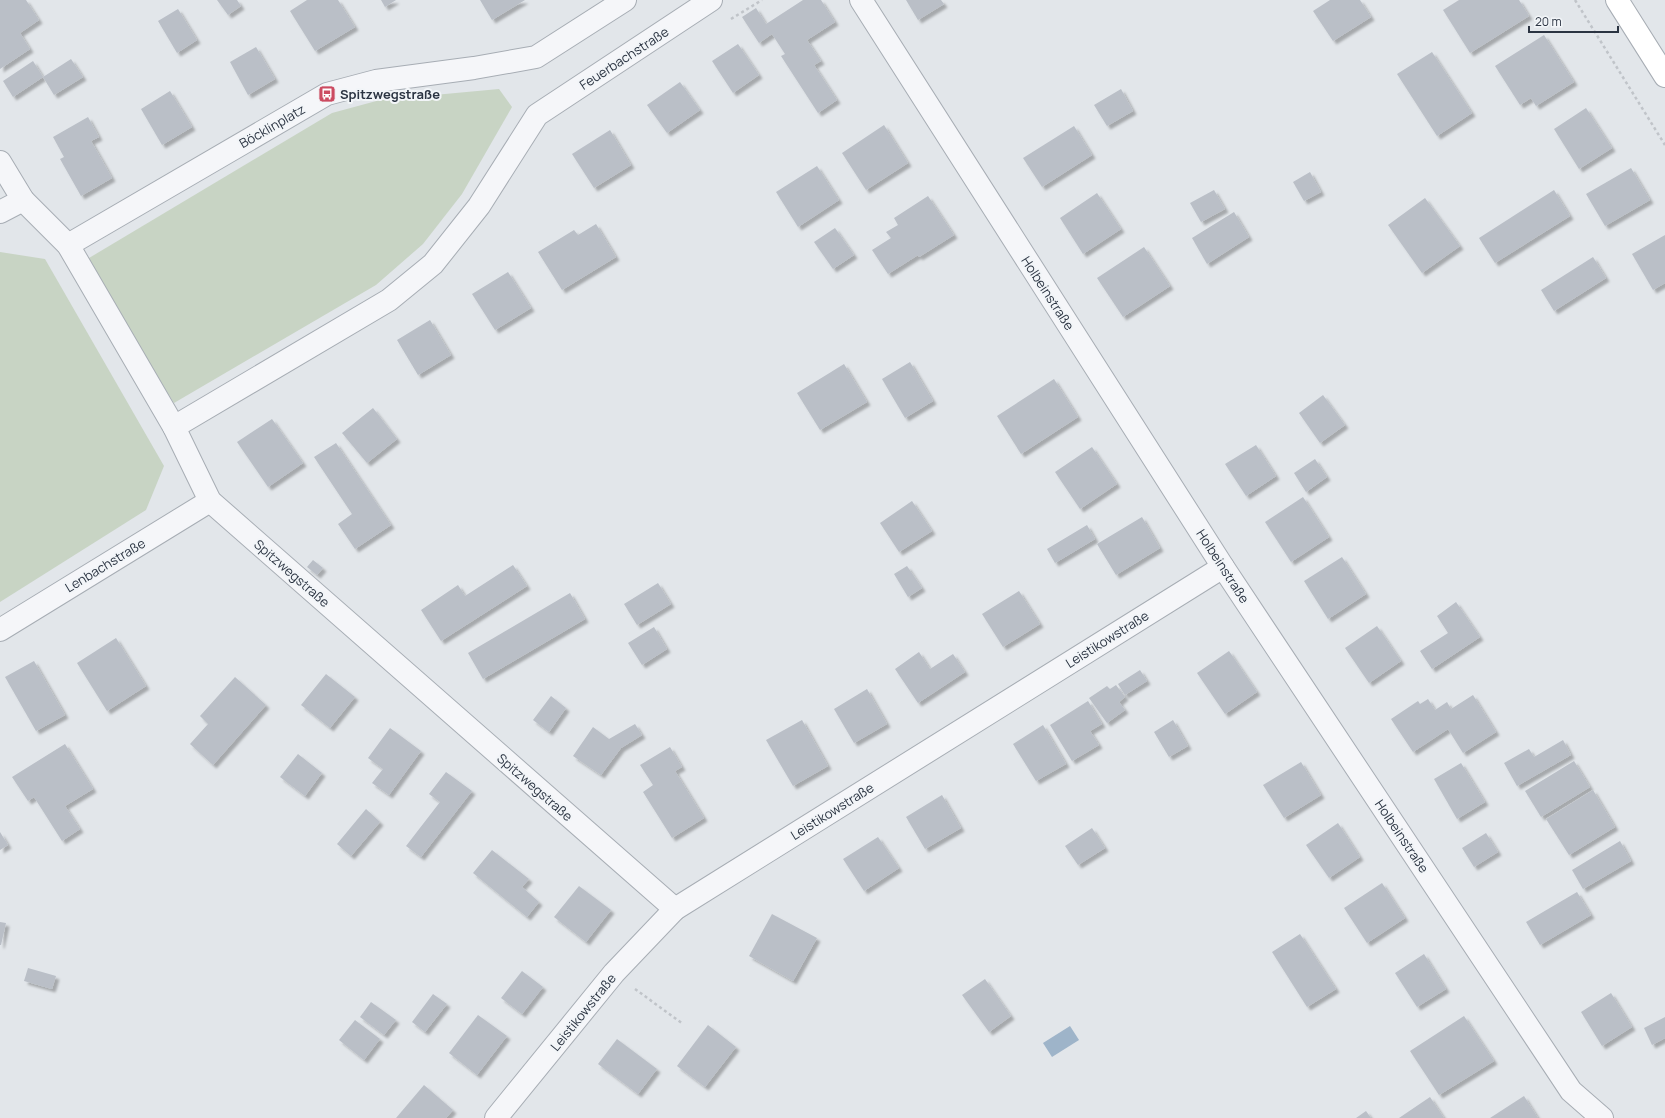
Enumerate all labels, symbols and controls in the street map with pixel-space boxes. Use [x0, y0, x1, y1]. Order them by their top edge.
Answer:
scale bar [1529, 8, 1618, 34]
text: 20 m [1535, 13, 1562, 30]
street label: Feuerbachstraße [576, 22, 672, 94]
bus stop icon: Spitzwegstraße [317, 84, 337, 104]
place label: Spitzwegstraße [340, 85, 440, 103]
street label: Böcklinplatz [236, 100, 308, 152]
street label: Holbeinstraße [1017, 253, 1079, 334]
street label: Holbeinstraße [1192, 526, 1254, 607]
street label: Lenbachstraße [62, 534, 149, 596]
street label: Spitzwegstraße [250, 535, 334, 611]
street label: Leistikowstraße [1062, 606, 1152, 672]
street label: Spitzwegstraße [493, 749, 577, 825]
street label: Leistikowstraße [787, 778, 877, 844]
street label: Holbeinstraße [1371, 796, 1433, 876]
street label: Leistikowstraße [546, 969, 620, 1055]

